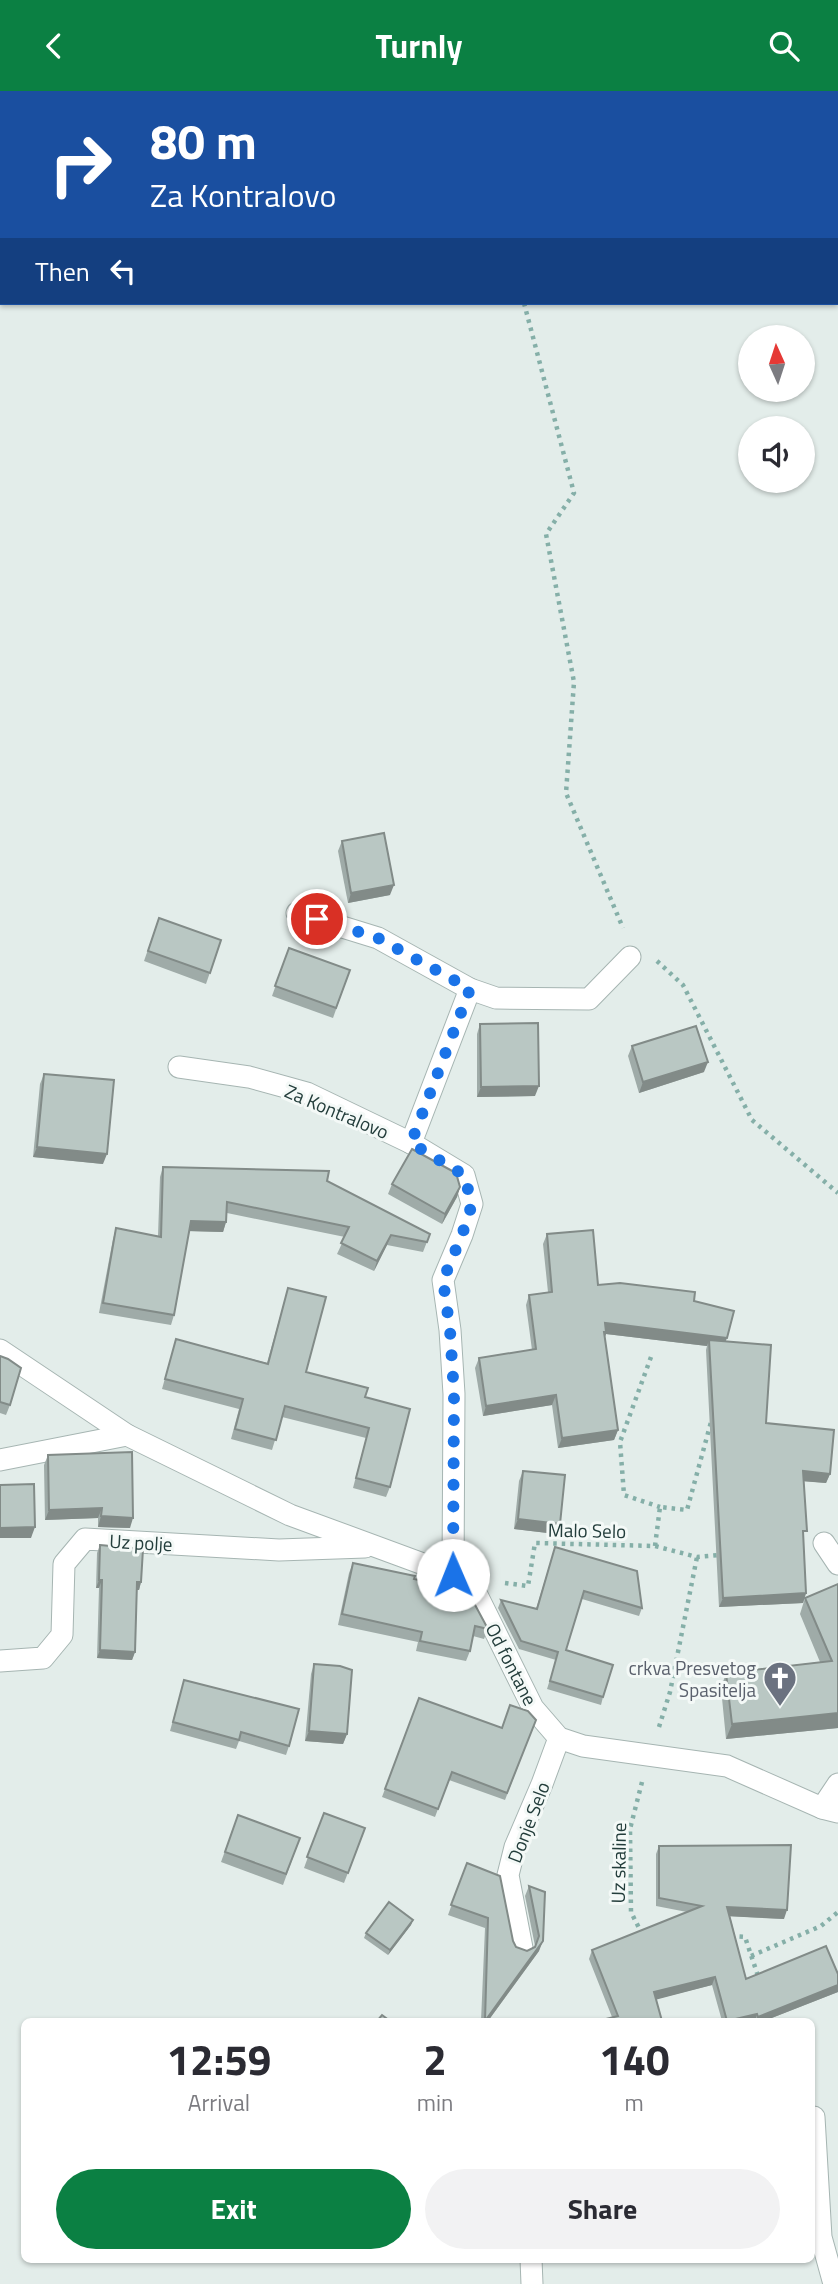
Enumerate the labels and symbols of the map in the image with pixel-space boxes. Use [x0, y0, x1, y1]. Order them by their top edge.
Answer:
north arrow [738, 325, 816, 403]
pin [287, 889, 347, 949]
street label: Za Kontralovo [280, 1076, 394, 1146]
street label: Malo Selo [548, 1515, 626, 1545]
street label: Uz polje [109, 1526, 173, 1558]
position arrow [416, 1538, 490, 1612]
street label: Od fontane [479, 1618, 545, 1710]
place label: crkva Presvetog Spasitelja [628, 1653, 756, 1704]
church icon: crkva Presvetog Spasitelja [761, 1659, 799, 1708]
street label: Donje Selo [499, 1777, 557, 1867]
street label: Uz skaline [603, 1822, 633, 1904]

